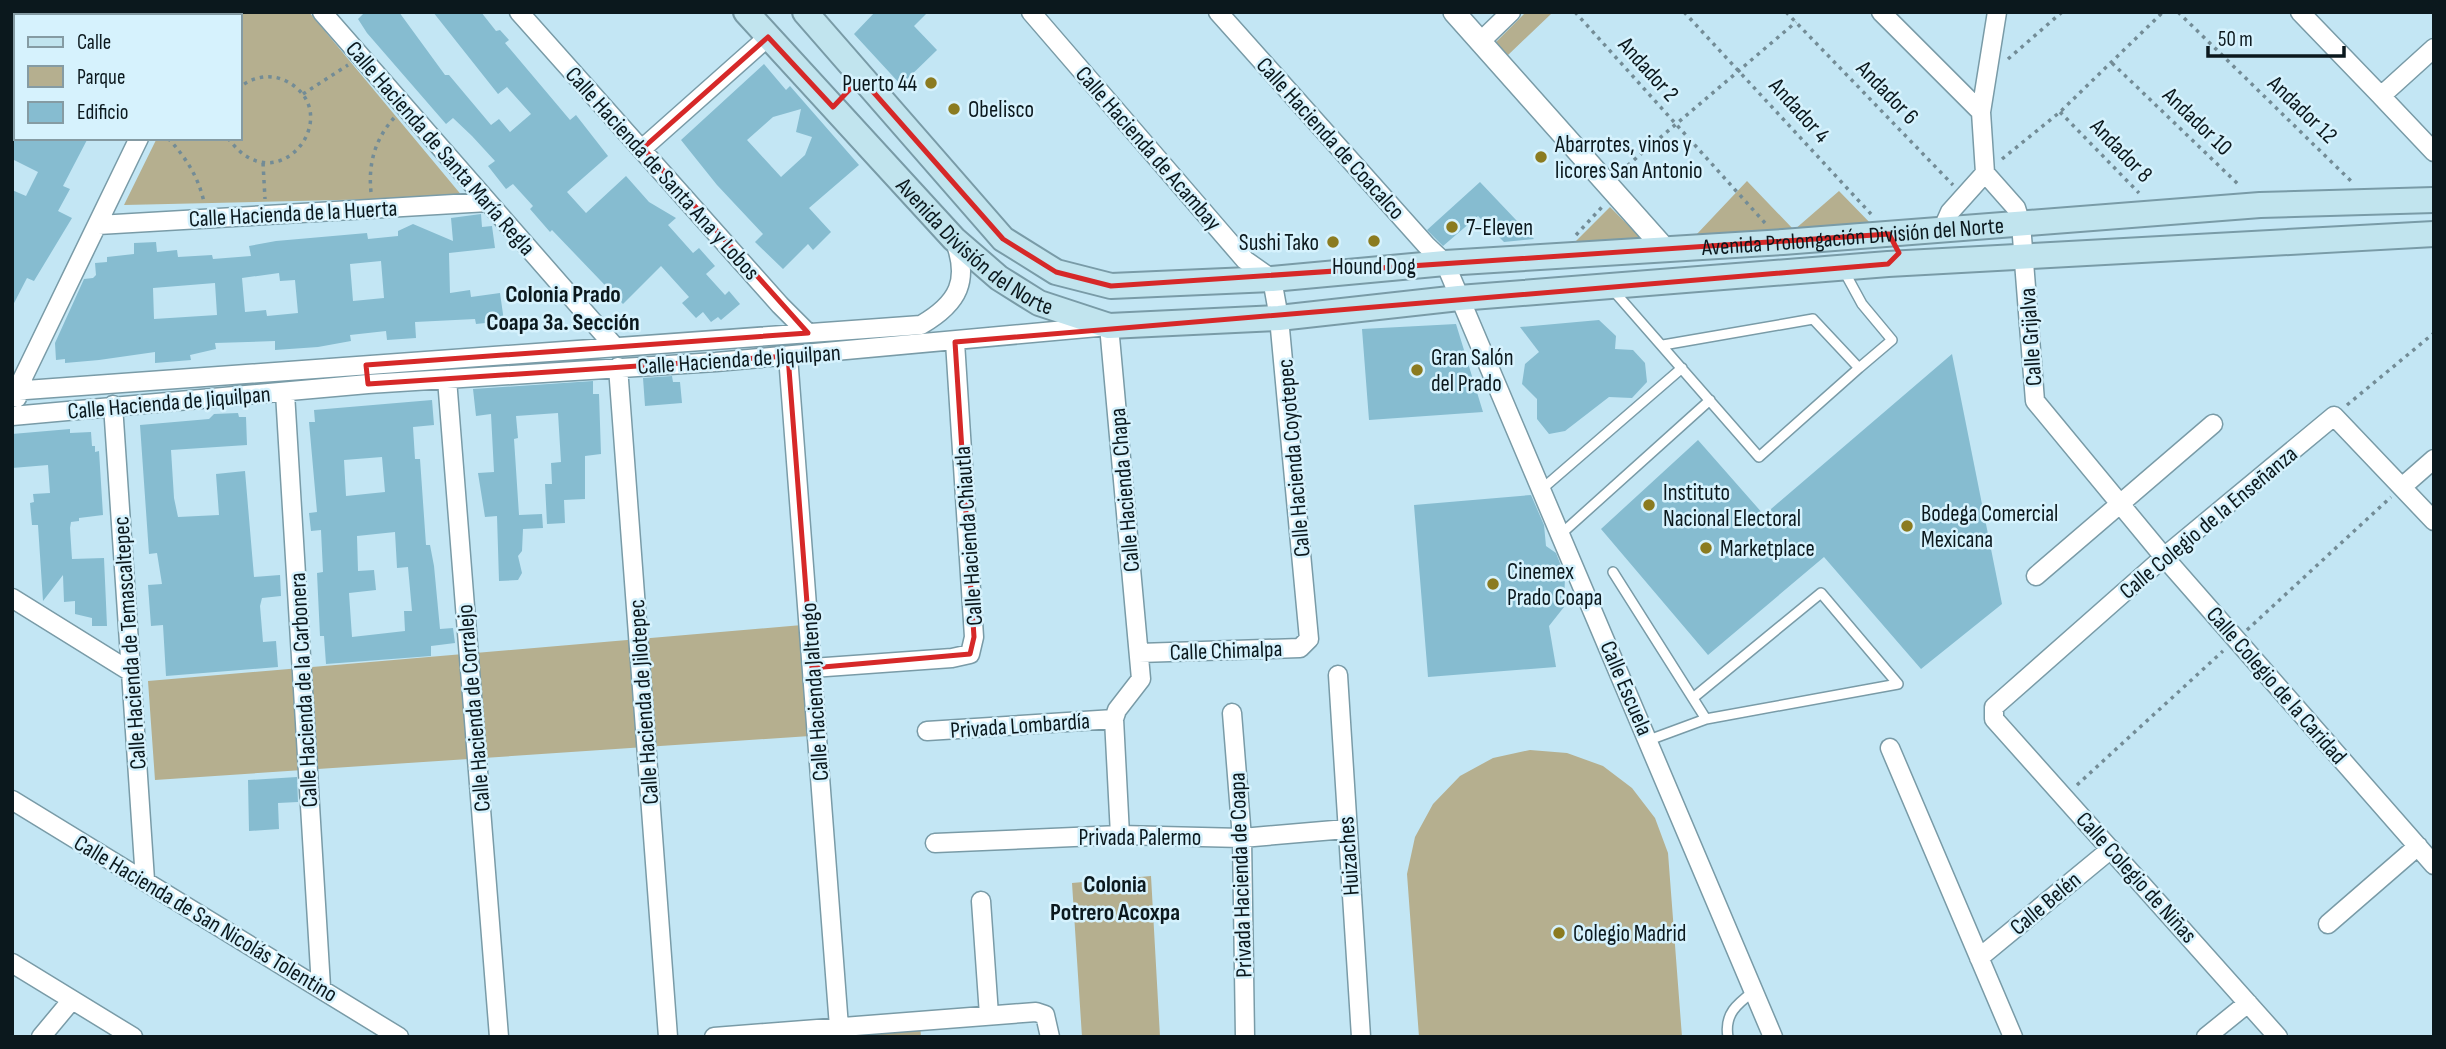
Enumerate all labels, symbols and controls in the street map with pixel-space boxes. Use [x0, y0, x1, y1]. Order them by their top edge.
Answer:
legend [14, 14, 242, 140]
scale bar [2208, 14, 2344, 58]
text: 50 m [2218, 27, 2253, 52]
text: Calle [77, 30, 111, 55]
street label: Andador 2 [1611, 31, 1685, 108]
street label: Calle Hacienda de Santa María Regla [340, 36, 541, 262]
street label: Calle Hacienda de Coacalco [1250, 52, 1411, 226]
street label: Andador 6 [1849, 54, 1924, 130]
street label: Calle Hacienda de Santa Ana y Lobos [559, 61, 765, 286]
street label: Calle Hacienda de Acambay [1069, 61, 1227, 237]
text: Parque [77, 65, 125, 90]
street label: Andador 12 [2261, 69, 2343, 150]
place label: Puerto 44 [842, 70, 917, 98]
street label: Andador 4 [1762, 72, 1836, 149]
marker: Puerto 44 [923, 75, 939, 91]
street label: Andador 10 [2156, 81, 2238, 162]
place label: Obelisco [968, 96, 1034, 124]
text: Edificio [77, 100, 128, 125]
marker: Obelisco [946, 101, 962, 117]
street label: Andador 8 [2083, 112, 2158, 188]
place label: Abarrotes, vinos y licores San Antonio [1554, 131, 1703, 185]
marker: Abarrotes, vinos y licores San Antonio [1533, 149, 1549, 165]
street label: Avenida División del Norte [889, 172, 1056, 322]
street label: Calle Hacienda de la Huerta [188, 195, 398, 233]
street label: Avenida Prolongación División del Norte [1700, 212, 2005, 262]
place label: 7-Eleven [1466, 214, 1533, 242]
marker: 7-Eleven [1444, 219, 1460, 235]
place label: Sushi Tako [1239, 229, 1319, 257]
marker: Hound Dog [1366, 233, 1382, 249]
marker: Sushi Tako [1325, 234, 1341, 250]
place label: Hound Dog [1332, 253, 1416, 281]
district label: Colonia Prado Coapa 3a. Sección [486, 280, 640, 337]
street label: Calle Grijalva [2014, 287, 2048, 387]
street label: Calle Hacienda de Jiquilpan [636, 339, 842, 381]
place label: Gran Salón del Prado [1431, 344, 1513, 398]
street label: Calle Hacienda Coyotepec [1271, 358, 1317, 558]
marker: Gran Salón del Prado [1409, 362, 1425, 378]
street label: Calle Hacienda de Jiquilpan [66, 380, 272, 426]
street label: Calle Hacienda Chapa [1104, 407, 1146, 573]
street label: Calle Colegio de la Enseñanza [2114, 440, 2303, 605]
street label: Calle Hacienda Chiautla [949, 445, 989, 627]
place label: Instituto Nacional Electoral [1663, 479, 1801, 533]
marker: Instituto Nacional Electoral [1641, 497, 1657, 513]
place label: Bodega Comercial Mexicana [1921, 500, 2058, 554]
street label: Calle Hacienda de Temascaltepec [107, 515, 153, 771]
marker: Bodega Comercial Mexicana [1899, 518, 1915, 534]
place label: Marketplace [1720, 535, 1815, 563]
marker: Marketplace [1698, 540, 1714, 556]
place label: Cinemex Prado Coapa [1507, 558, 1602, 612]
street label: Calle Hacienda de la Carbonera [284, 572, 324, 808]
marker: Cinemex Prado Coapa [1485, 576, 1501, 592]
street label: Calle Hacienda de Jilotepec [623, 598, 665, 805]
street label: Calle Colegio de la Caridad [2200, 601, 2352, 770]
street label: Calle Hacienda Jaltengo [795, 602, 835, 782]
street label: Calle Hacienda de Corralejo [451, 603, 497, 813]
street label: Calle Chimalpa [1169, 635, 1283, 667]
street label: Calle Escuela [1594, 637, 1659, 740]
street label: Privada Lombardía [949, 707, 1091, 745]
street label: Privada Hacienda de Coapa [1223, 772, 1259, 978]
street label: Calle Colegio de Niñas [2070, 806, 2203, 949]
street label: Huizaches [1332, 815, 1366, 896]
street label: Privada Palermo [1079, 824, 1201, 852]
street label: Calle Hacienda de San Nicolás Tolentino [69, 829, 342, 1009]
street label: Calle Belén [2004, 866, 2087, 941]
district label: Colonia Potrero Acoxpa [1050, 870, 1180, 927]
place label: Colegio Madrid [1573, 920, 1686, 948]
marker: Colegio Madrid [1551, 925, 1567, 941]

